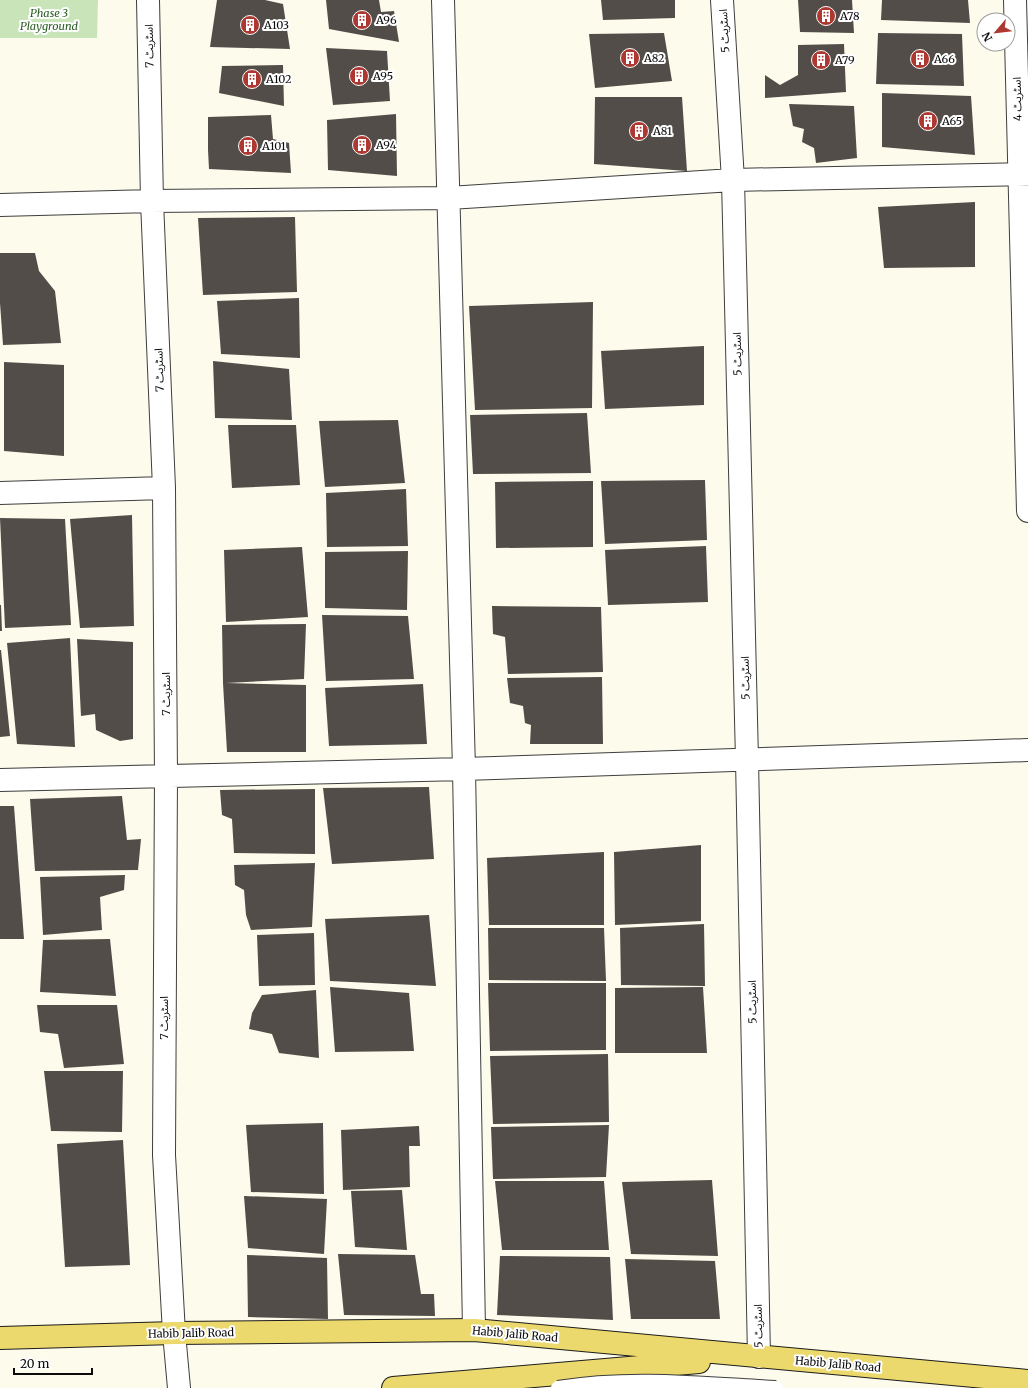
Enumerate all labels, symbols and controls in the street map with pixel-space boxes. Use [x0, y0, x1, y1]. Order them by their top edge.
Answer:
building icon: A78 [815, 5, 837, 27]
park label: Phase 3 Playground [20, 6, 78, 33]
building icon: A96 [351, 9, 373, 31]
street label: اسٹریٹ 5 [716, 9, 732, 53]
place label: A78 [839, 9, 860, 23]
north arrow [976, 12, 1016, 52]
place label: A96 [375, 13, 397, 27]
building icon: A103 [239, 14, 261, 36]
place label: A103 [263, 18, 289, 32]
street label: اسٹریٹ 7 [142, 24, 156, 68]
text: N [979, 29, 995, 44]
building icon: A82 [619, 47, 641, 69]
building icon: A66 [909, 48, 931, 70]
building icon: A79 [810, 49, 832, 71]
place label: A82 [643, 51, 665, 65]
place label: A66 [933, 52, 955, 66]
place label: A79 [834, 53, 855, 67]
building icon: A95 [348, 65, 370, 87]
building icon: A102 [241, 68, 263, 90]
place label: A95 [372, 69, 393, 83]
place label: A102 [265, 72, 291, 86]
street label: اسٹریٹ 4 [1010, 77, 1024, 121]
building icon: A65 [917, 110, 939, 132]
place label: A65 [941, 114, 962, 128]
building icon: A81 [628, 120, 650, 142]
place label: A81 [652, 124, 672, 138]
building icon: A94 [351, 134, 373, 156]
building icon: A101 [237, 135, 259, 157]
place label: A94 [375, 138, 397, 152]
place label: A101 [261, 139, 286, 153]
street label: اسٹریٹ 5 [730, 332, 744, 376]
street label: اسٹریٹ 7 [151, 348, 167, 392]
street label: اسٹریٹ 5 [738, 656, 752, 700]
street label: اسٹریٹ 7 [159, 672, 173, 716]
street label: اسٹریٹ 5 [745, 980, 759, 1024]
street label: اسٹریٹ 7 [157, 996, 171, 1040]
street label: اسٹریٹ 5 [751, 1304, 765, 1348]
street label: Habib Jalib Road [471, 1323, 559, 1345]
street label: Habib Jalib Road [148, 1325, 235, 1341]
scale bar [14, 1350, 92, 1376]
street label: Habib Jalib Road [794, 1353, 882, 1375]
text: 20 m [20, 1356, 49, 1371]

